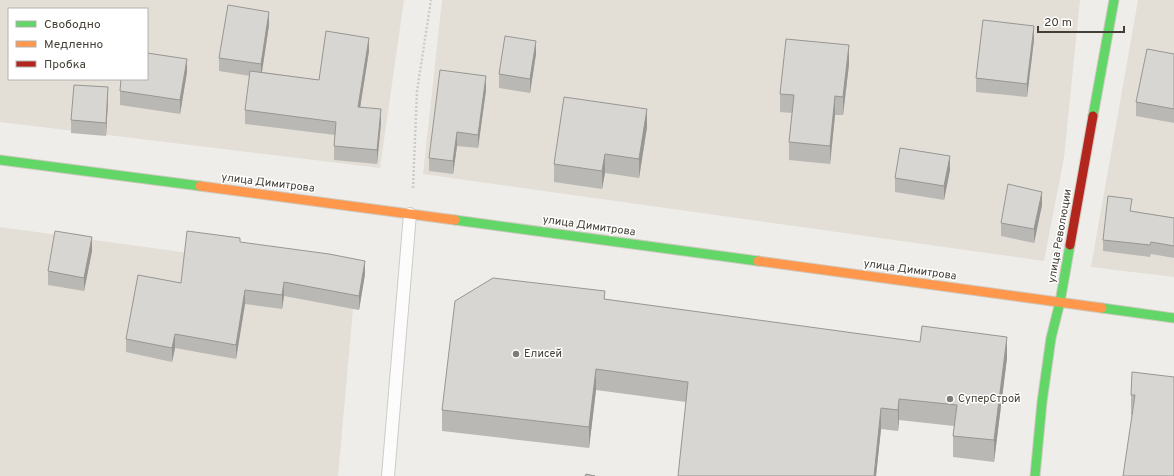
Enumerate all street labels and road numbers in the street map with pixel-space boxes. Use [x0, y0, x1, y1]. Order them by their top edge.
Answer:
street label: улица Димитрова [221, 170, 316, 196]
street label: улица Революции [1045, 188, 1075, 284]
street label: улица Димитрова [542, 213, 637, 239]
street label: улица Димитрова [863, 257, 958, 283]

